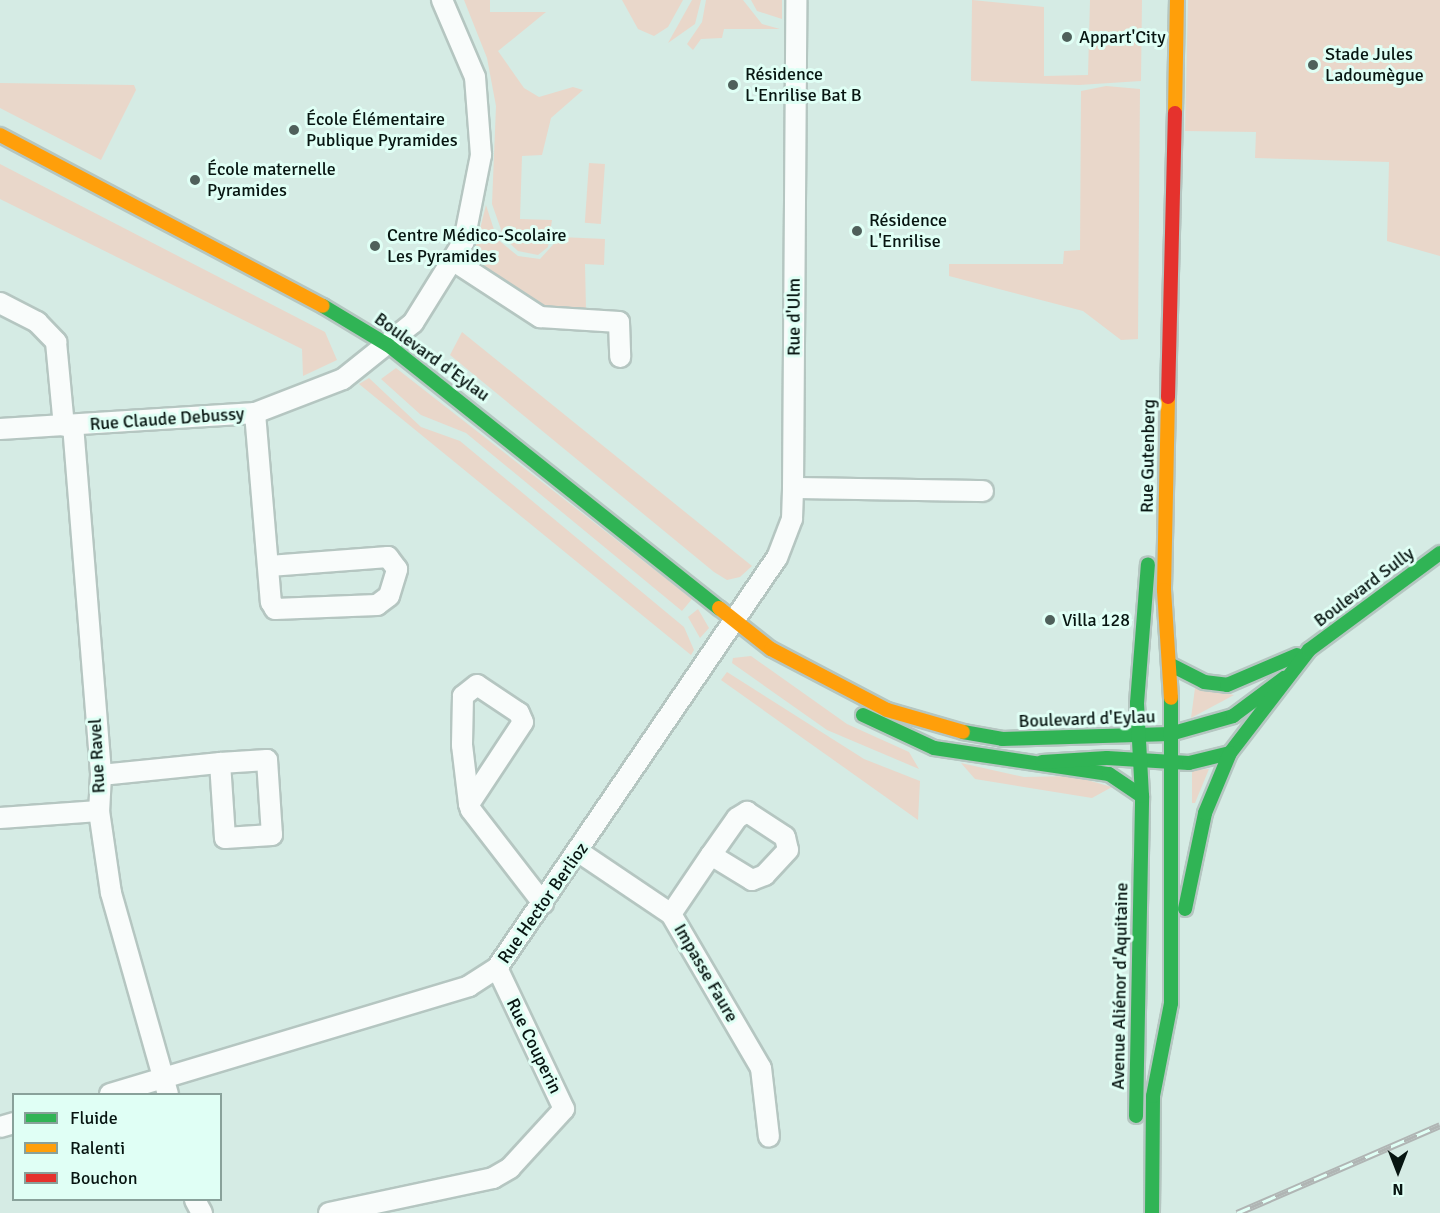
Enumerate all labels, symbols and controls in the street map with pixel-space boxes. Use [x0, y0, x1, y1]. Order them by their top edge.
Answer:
place label: Appart'City [1079, 26, 1166, 48]
marker: Appart'City [1060, 30, 1074, 44]
place label: Stade Jules Ladoumègue [1325, 44, 1424, 86]
marker: Stade Jules Ladoumègue [1306, 58, 1320, 72]
place label: Résidence L'Enrilise Bat B [745, 64, 862, 106]
marker: Résidence L'Enrilise Bat B [726, 78, 740, 92]
place label: École Élémentaire Publique Pyramides [306, 109, 458, 152]
marker: École Élémentaire Publique Pyramides [287, 123, 301, 137]
place label: École maternelle Pyramides [207, 159, 336, 201]
marker: École maternelle Pyramides [188, 173, 202, 187]
place label: Résidence L'Enrilise [869, 210, 947, 252]
marker: Résidence L'Enrilise [850, 224, 864, 238]
place label: Centre Médico-Scolaire Les Pyramides [387, 225, 566, 268]
marker: Centre Médico-Scolaire Les Pyramides [368, 239, 382, 253]
street label: Rue d'Ulm [783, 278, 805, 356]
street label: Boulevard d'Eylau [370, 308, 494, 406]
street label: Rue Gutenberg [1136, 399, 1160, 513]
street label: Rue Claude Debussy [89, 403, 245, 435]
street label: Boulevard Sully [1310, 542, 1418, 632]
place label: Villa 128 [1062, 609, 1130, 631]
marker: Villa 128 [1043, 613, 1057, 627]
street label: Boulevard d'Eylau [1018, 706, 1156, 732]
street label: Rue Ravel [84, 718, 110, 794]
street label: Rue Hector Berlioz [493, 838, 593, 968]
street label: Avenue Aliénor d'Aquitaine [1107, 882, 1133, 1090]
street label: Impasse Faure [669, 920, 743, 1026]
street label: Rue Couperin [502, 995, 566, 1097]
legend [12, 1093, 222, 1201]
text: Fluide [70, 1107, 118, 1129]
text: Ralenti [70, 1137, 125, 1159]
north arrow [1368, 1141, 1428, 1201]
text: Bouchon [70, 1167, 138, 1189]
text: N [1392, 1179, 1404, 1199]

